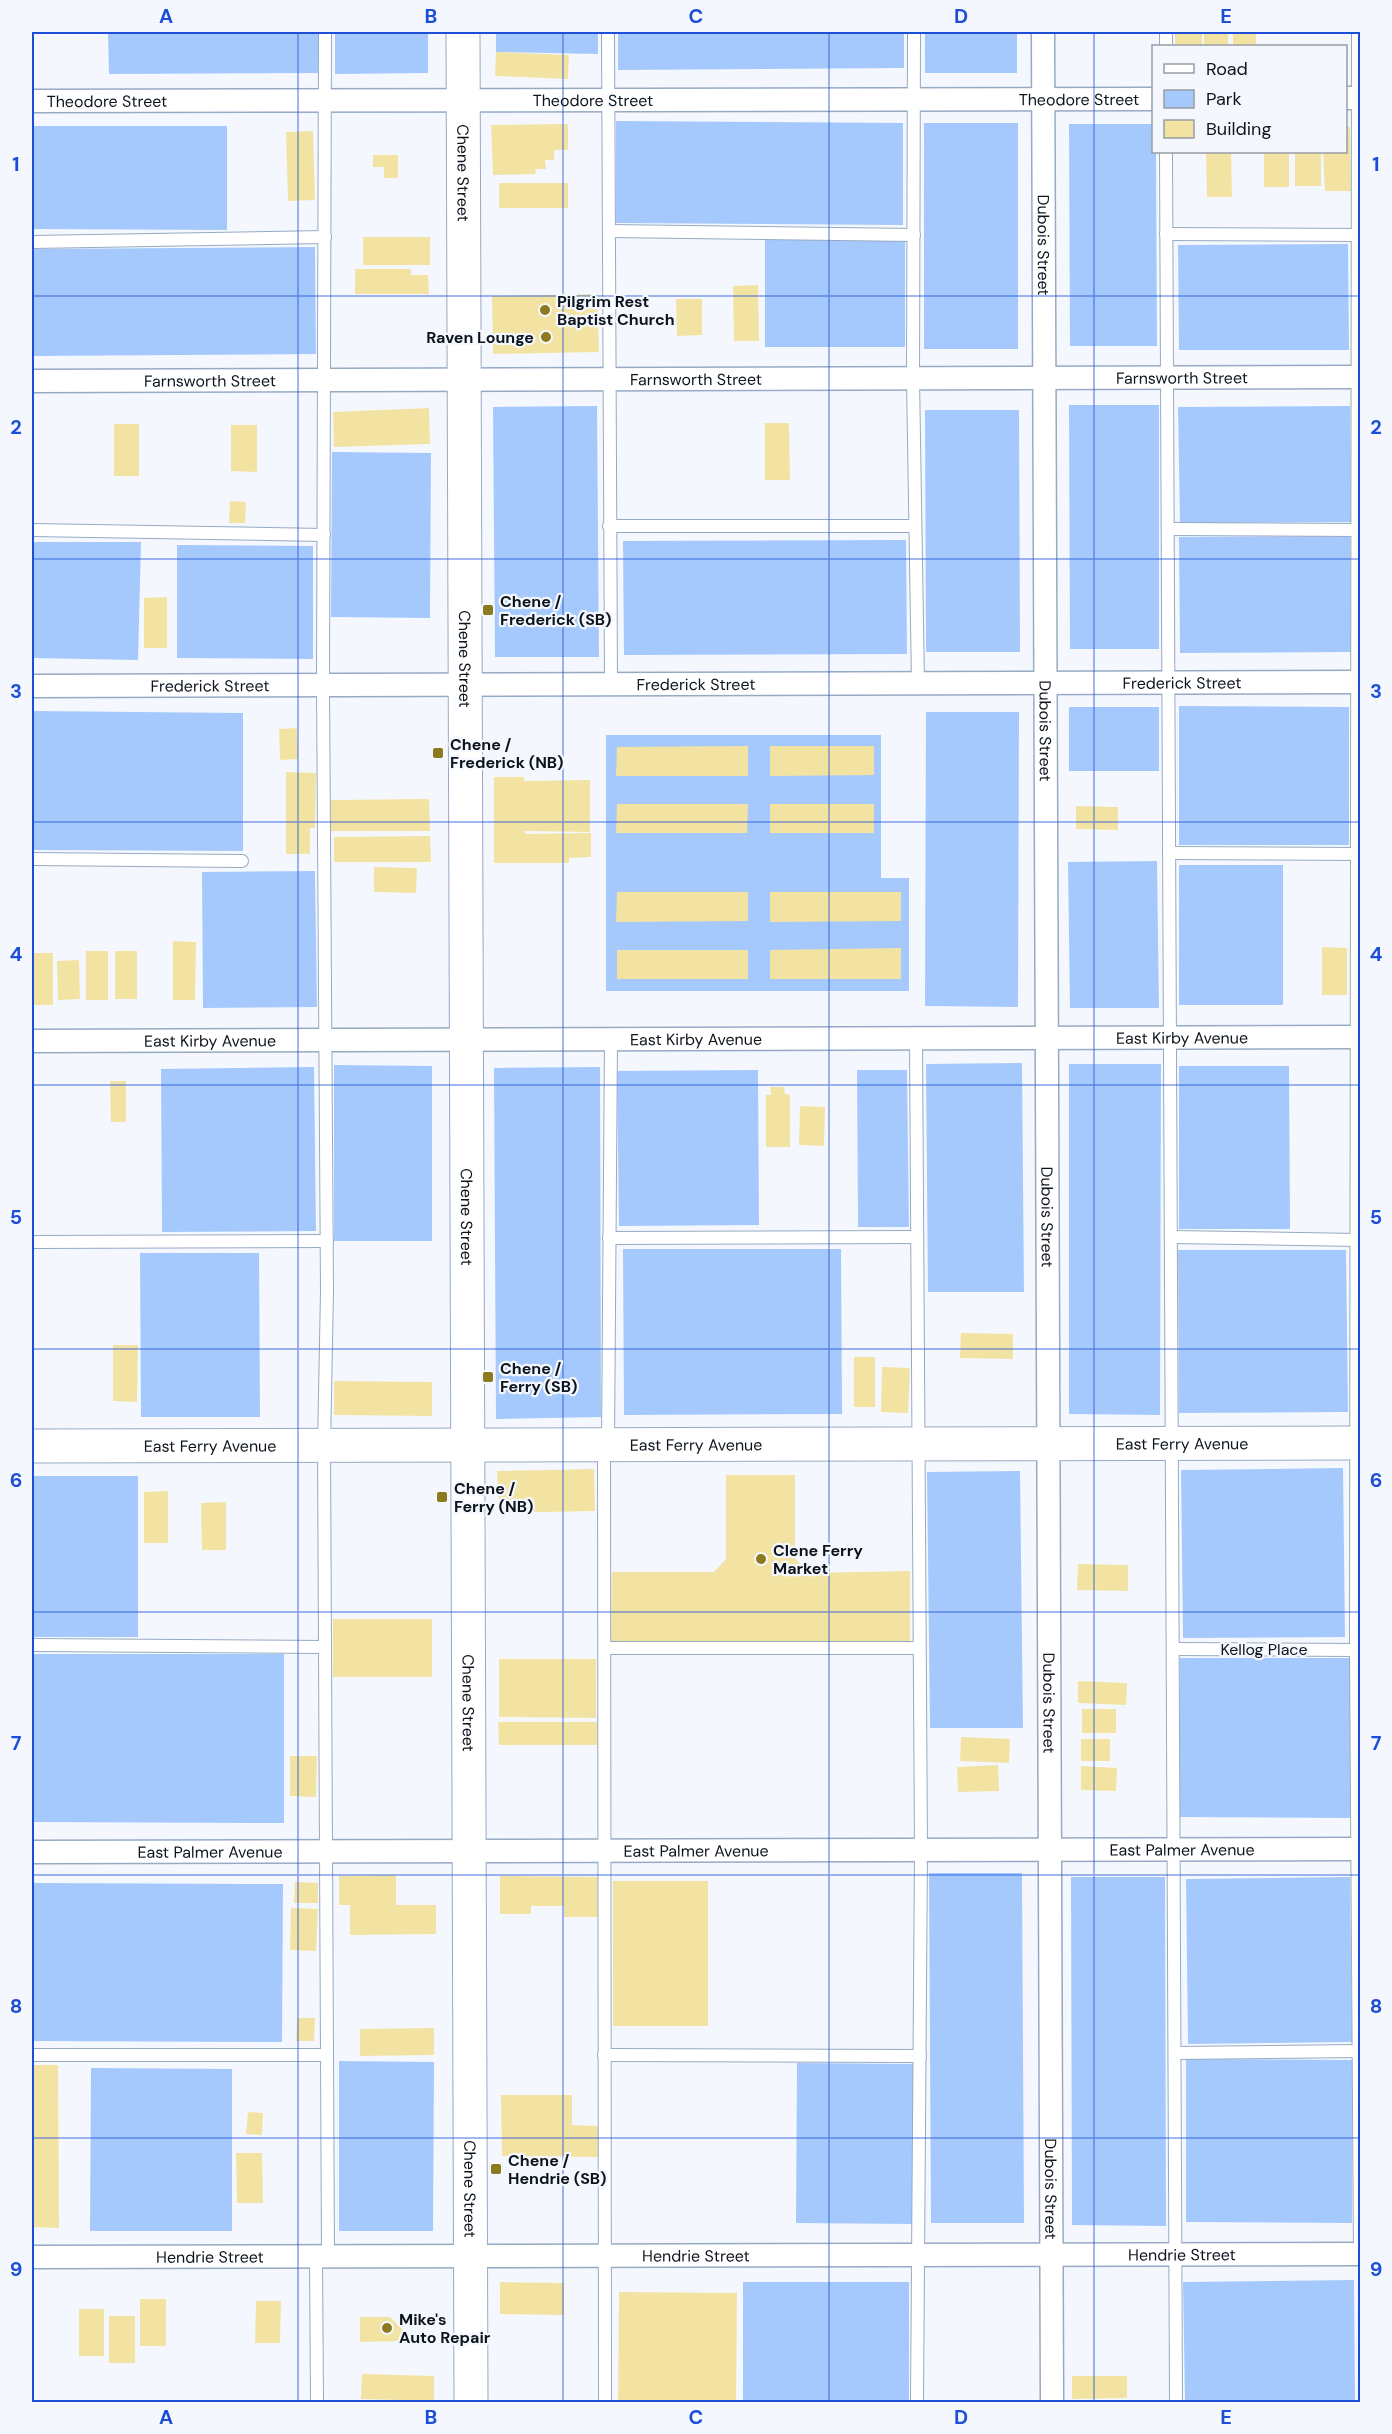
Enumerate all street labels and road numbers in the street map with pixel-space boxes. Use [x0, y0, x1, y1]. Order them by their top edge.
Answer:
street label: Theodore Street [1019, 89, 1139, 110]
street label: Theodore Street [533, 90, 653, 111]
street label: Theodore Street [47, 91, 167, 112]
street label: Chene Street [452, 124, 474, 222]
street label: Dubois Street [1033, 194, 1054, 296]
street label: Farnsworth Street [1116, 367, 1248, 389]
street label: Farnsworth Street [630, 369, 762, 390]
street label: Farnsworth Street [144, 370, 276, 392]
street label: Chene Street [454, 610, 475, 708]
street label: Frederick Street [1122, 672, 1242, 694]
street label: Frederick Street [636, 674, 756, 695]
street label: Frederick Street [150, 675, 270, 697]
street label: Dubois Street [1034, 680, 1056, 782]
street label: East Kirby Avenue [1116, 1027, 1248, 1049]
street label: East Kirby Avenue [630, 1029, 762, 1050]
street label: East Kirby Avenue [144, 1030, 276, 1052]
street label: Dubois Street [1036, 1166, 1058, 1268]
street label: Chene Street [456, 1168, 477, 1266]
street label: East Ferry Avenue [1116, 1433, 1248, 1455]
street label: East Ferry Avenue [630, 1434, 762, 1456]
street label: East Ferry Avenue [144, 1435, 276, 1457]
street label: Kellog Place [1220, 1639, 1308, 1660]
street label: Dubois Street [1038, 1652, 1060, 1754]
street label: Chene Street [457, 1654, 479, 1752]
street label: East Palmer Avenue [1109, 1839, 1255, 1861]
street label: East Palmer Avenue [623, 1840, 769, 1862]
street label: East Palmer Avenue [137, 1841, 283, 1863]
street label: Dubois Street [1040, 2138, 1061, 2240]
street label: Chene Street [459, 2140, 480, 2238]
street label: Hendrie Street [1128, 2244, 1236, 2266]
street label: Hendrie Street [642, 2245, 750, 2267]
street label: Hendrie Street [156, 2246, 264, 2268]

